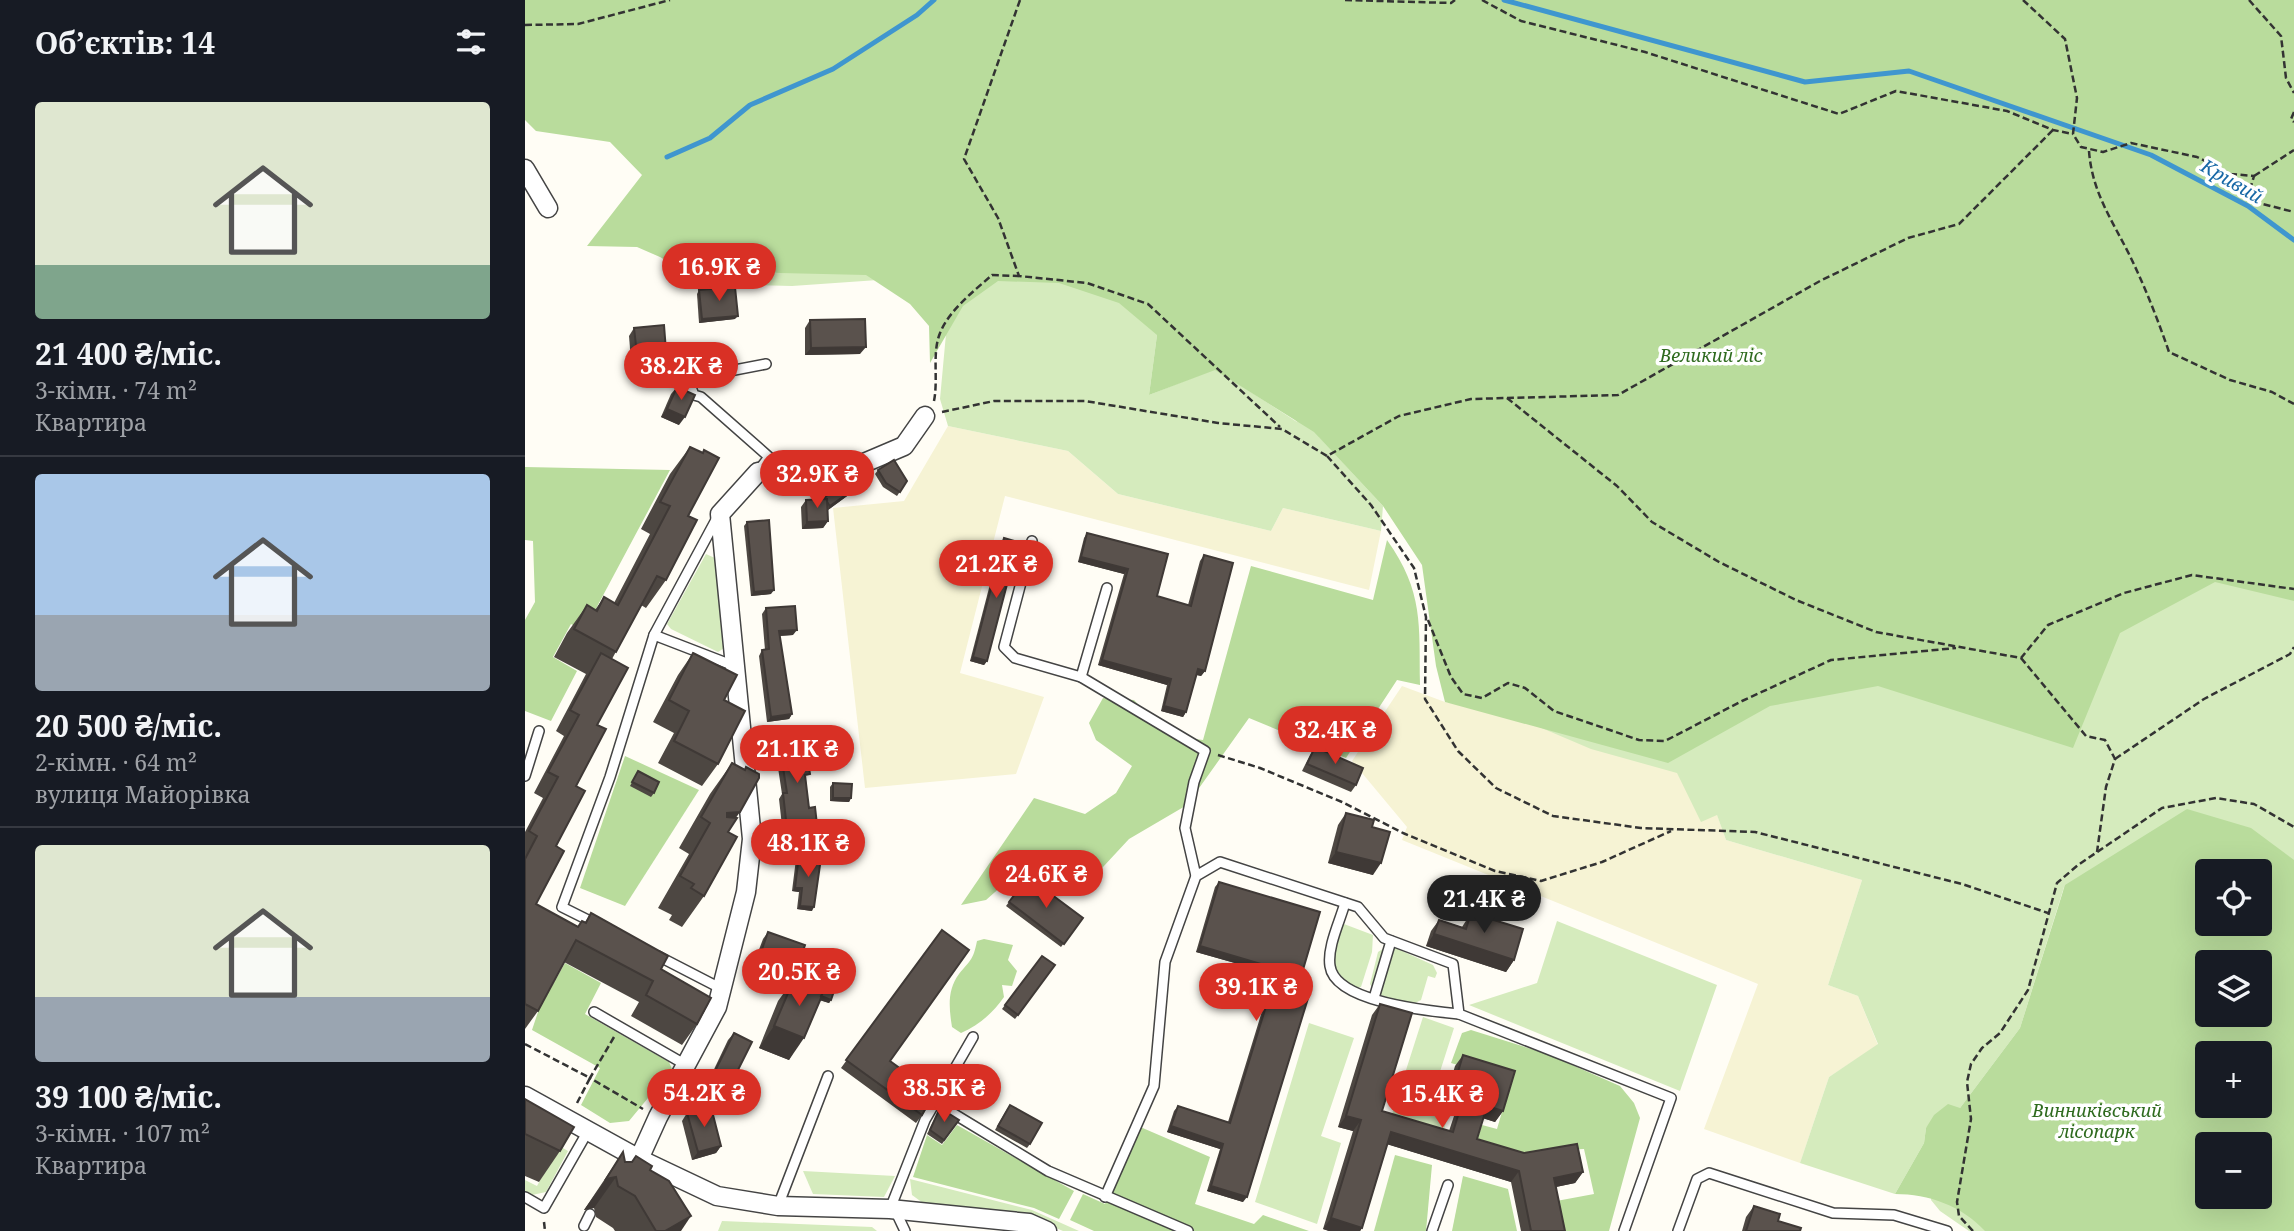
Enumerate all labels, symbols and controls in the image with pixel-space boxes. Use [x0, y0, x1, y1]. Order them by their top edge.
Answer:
text: Об’єктів: 14 [35, 22, 215, 63]
icon: filters [452, 23, 490, 61]
icon: home [200, 147, 326, 273]
water label: Кривий [2195, 152, 2268, 209]
pin: 16.9K ₴ [654, 244, 784, 303]
text: 16.9K ₴ [678, 250, 760, 282]
text: 21 400 ₴/міс. [35, 333, 222, 374]
pin: 38.2K ₴ [616, 342, 746, 402]
park label: Великий ліс [1659, 343, 1763, 367]
text: 38.2K ₴ [640, 349, 722, 381]
text: 3-кімн. · 74 m² [35, 374, 197, 406]
text: Квартира [35, 406, 147, 438]
pin: 32.9K ₴ [752, 450, 882, 510]
text: 32.9K ₴ [776, 457, 858, 489]
icon: home [200, 519, 326, 645]
pin: 21.2K ₴ [931, 540, 1061, 600]
text: 21.2K ₴ [955, 547, 1037, 579]
text: 20 500 ₴/міс. [35, 705, 222, 746]
pin: 32.4K ₴ [1270, 706, 1400, 766]
text: 32.4K ₴ [1294, 713, 1376, 745]
pin: 21.1K ₴ [732, 726, 862, 785]
text: 21.1K ₴ [756, 732, 838, 764]
text: 2-кімн. · 64 m² [35, 746, 197, 778]
text: вулиця Майорівка [35, 778, 251, 810]
pin: 48.1K ₴ [743, 820, 873, 879]
text: 48.1K ₴ [767, 826, 849, 858]
pin: 24.6K ₴ [981, 850, 1111, 910]
text: 24.6K ₴ [1005, 857, 1087, 889]
map controls [2195, 859, 2272, 1209]
button: locate [2195, 859, 2272, 936]
pin: 21.4K ₴ [1419, 876, 1549, 935]
text: 21.4K ₴ [1443, 882, 1525, 914]
icon: home [200, 890, 326, 1016]
pin: 20.5K ₴ [734, 948, 864, 1008]
button: layers [2195, 950, 2272, 1027]
text: 20.5K ₴ [758, 955, 840, 987]
pin: 39.1K ₴ [1191, 964, 1321, 1023]
text: 39.1K ₴ [1215, 970, 1297, 1002]
button: + [2195, 1041, 2272, 1118]
pin: 38.5K ₴ [879, 1064, 1009, 1124]
pin: 54.2K ₴ [639, 1070, 769, 1129]
pin: 15.4K ₴ [1377, 1070, 1507, 1130]
text: 38.5K ₴ [903, 1071, 985, 1103]
text: 39 100 ₴/міс. [35, 1076, 222, 1117]
text: 54.2K ₴ [663, 1076, 745, 1108]
text: 15.4K ₴ [1401, 1077, 1483, 1109]
park label: Винниківський лісопарк [2031, 1098, 2162, 1143]
text: 3-кімн. · 107 m² [35, 1117, 210, 1149]
button: − [2195, 1132, 2272, 1209]
text: Квартира [35, 1149, 147, 1181]

